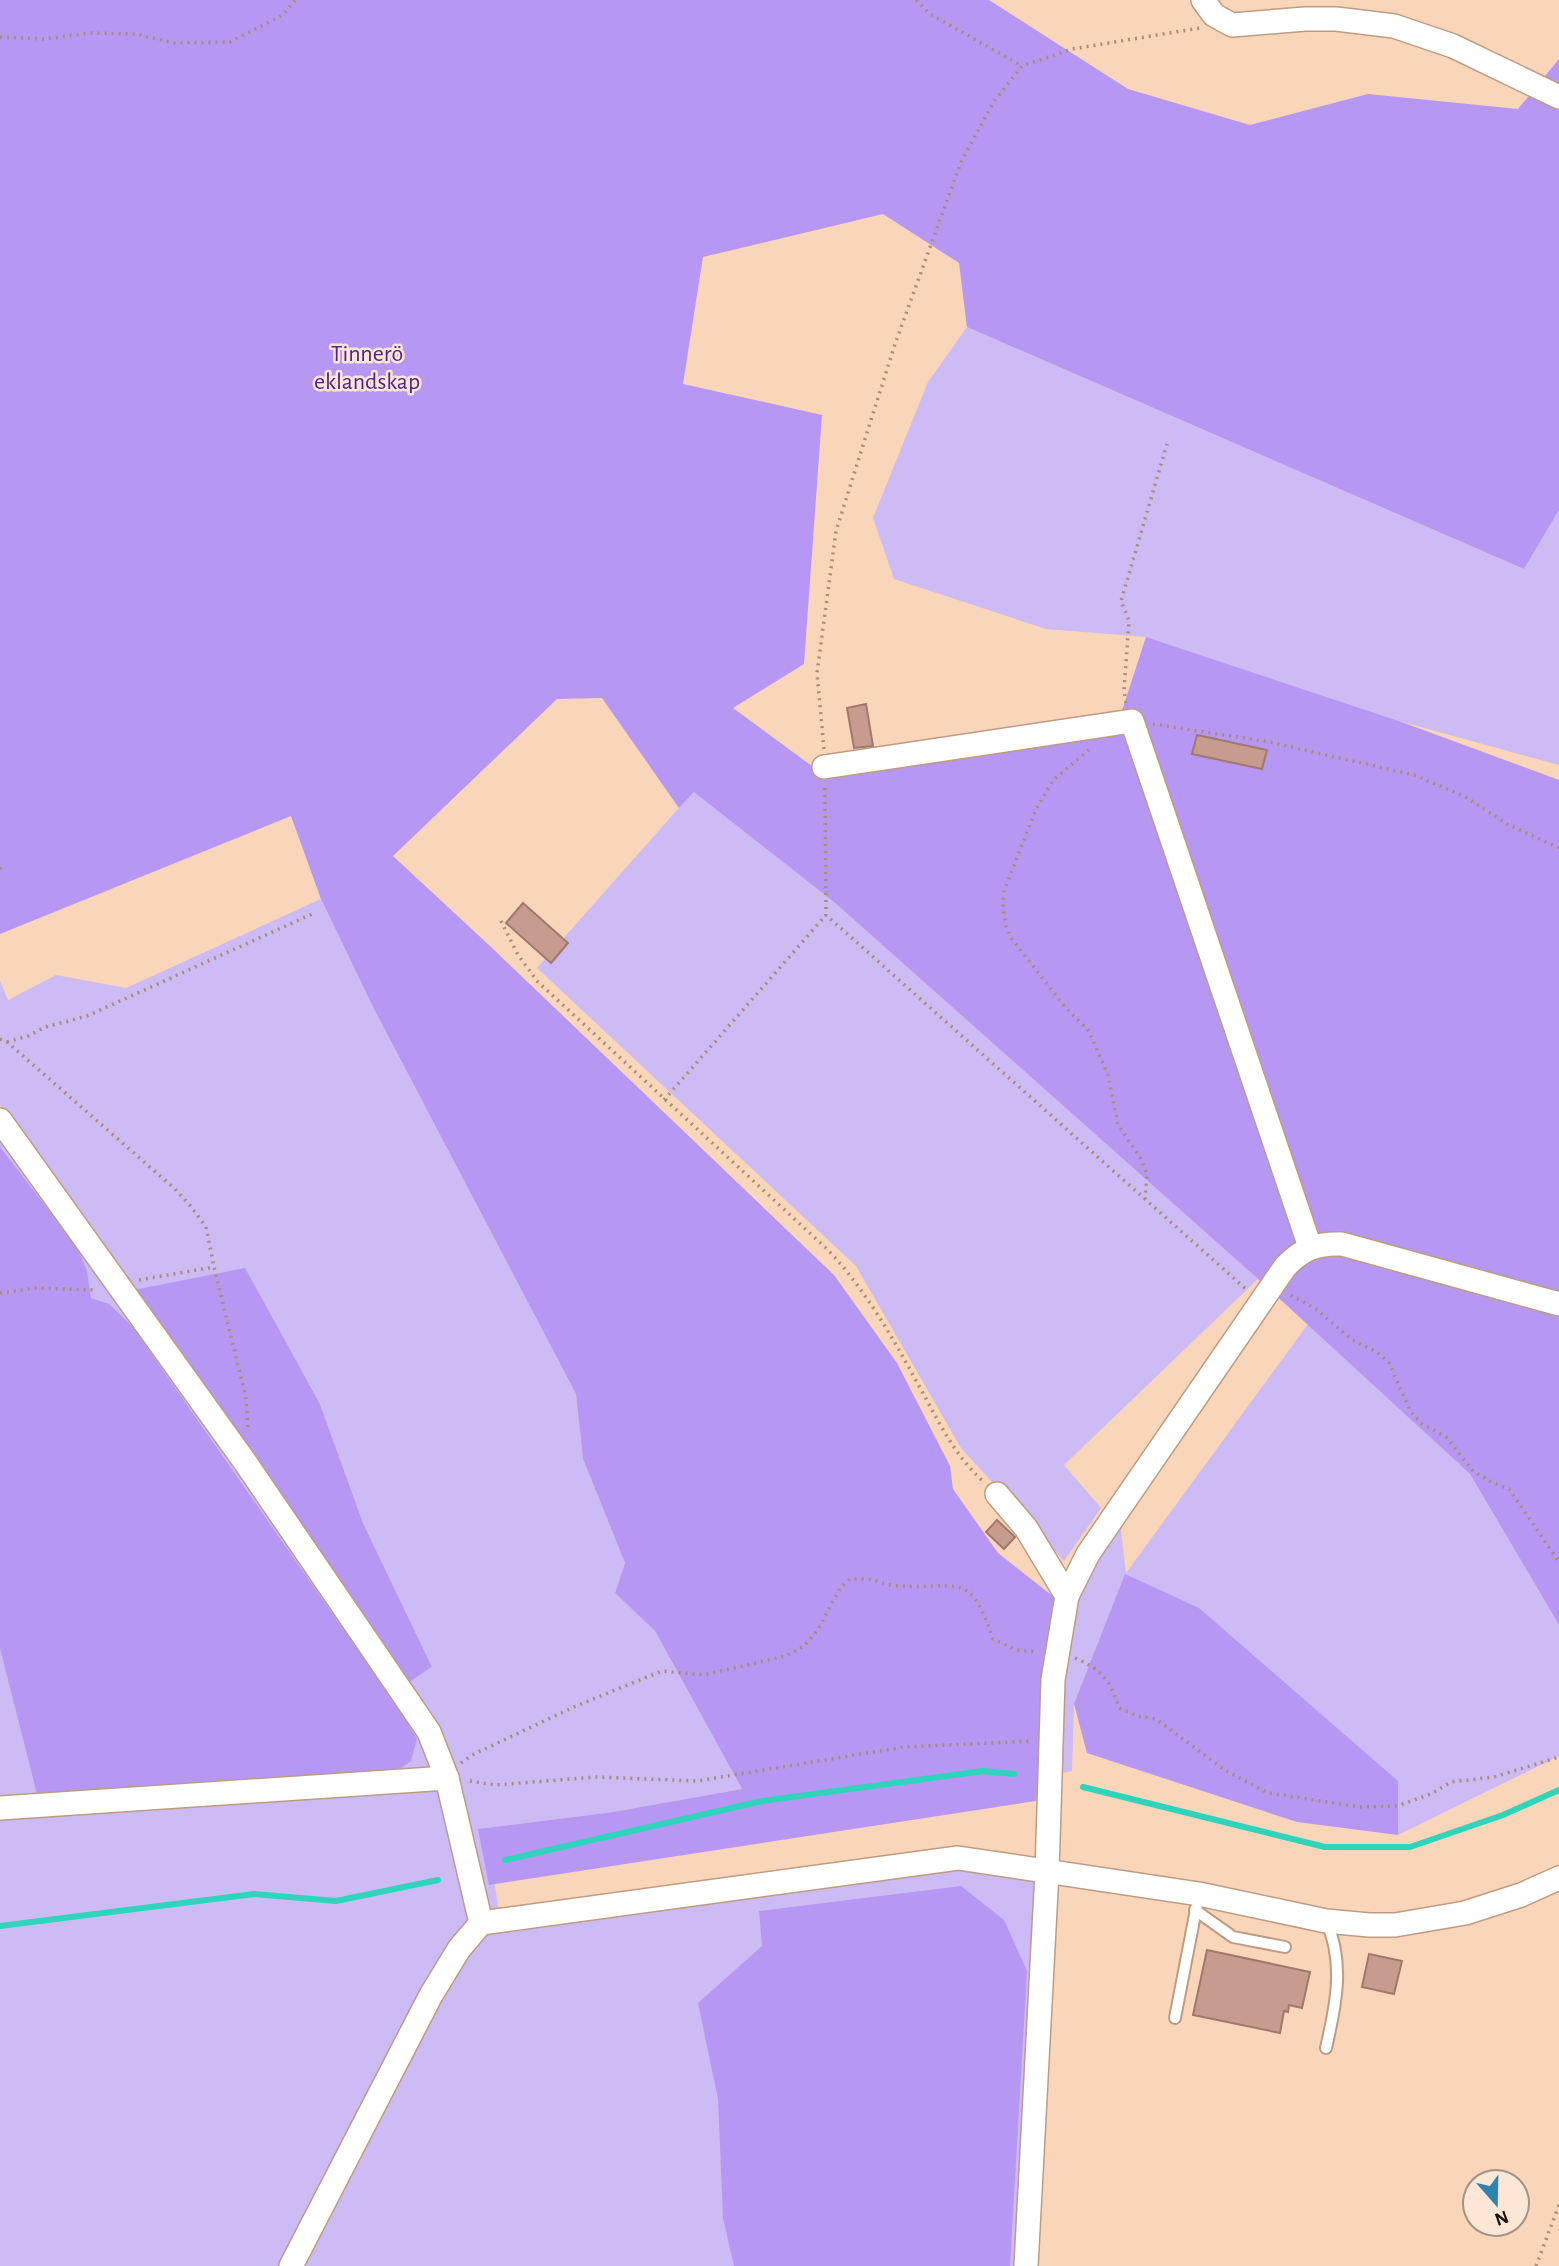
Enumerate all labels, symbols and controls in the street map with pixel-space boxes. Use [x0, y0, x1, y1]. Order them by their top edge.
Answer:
park label: Tinnerö eklandskap [314, 342, 420, 394]
north arrow [1461, 2168, 1531, 2238]
text: N [1492, 2206, 1511, 2229]

